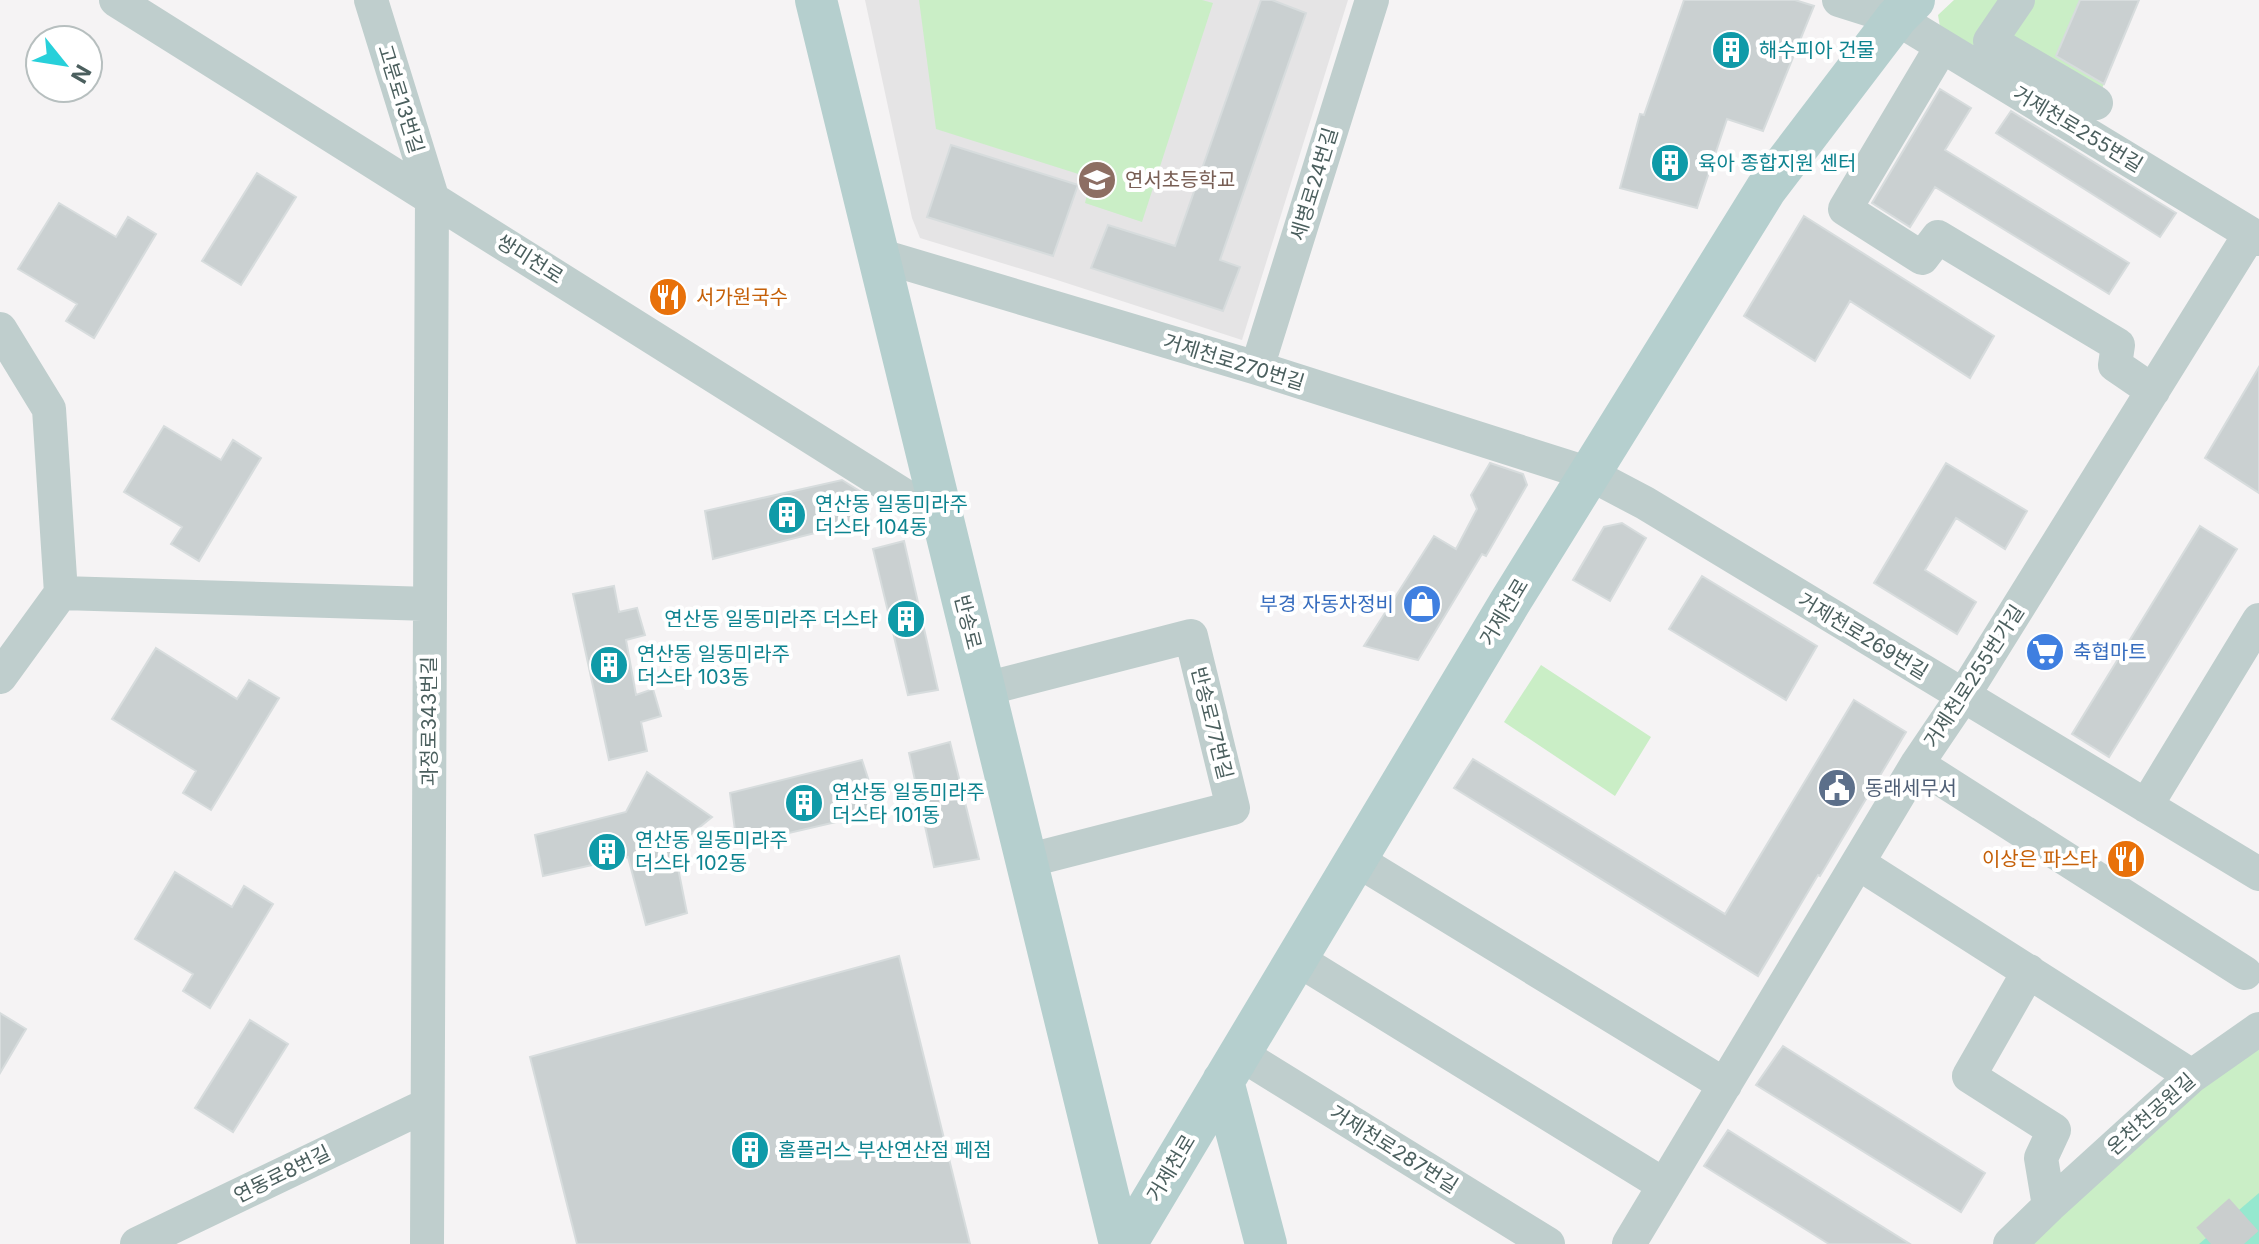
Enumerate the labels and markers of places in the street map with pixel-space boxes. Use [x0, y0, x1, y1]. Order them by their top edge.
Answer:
building icon: 해수피아 건물 [1710, 29, 1752, 71]
place label: 해수피아 건물 [1759, 38, 1875, 62]
building icon: 육아 종합지원 센터 [1649, 142, 1691, 184]
place label: 육아 종합지원 센터 [1698, 151, 1856, 175]
school or university icon: 연서초등학교 [1076, 159, 1118, 201]
place label: 연서초등학교 [1125, 168, 1235, 192]
restaurant icon: 서가원국수 [647, 276, 689, 318]
place label: 서가원국수 [696, 285, 788, 309]
place label: 연산동 일동미라주 더스타 104동 [815, 492, 968, 539]
building icon: 연산동 일동미라주 더스타 104동 [766, 494, 808, 536]
shop icon: 부경 자동차정비 [1401, 583, 1443, 625]
place label: 부경 자동차정비 [1260, 592, 1394, 616]
building icon: 연산동 일동미라주 더스타 [885, 598, 927, 640]
place label: 연산동 일동미라주 더스타 [664, 607, 878, 631]
supermarket icon: 축협마트 [2024, 631, 2066, 673]
place label: 축협마트 [2073, 640, 2147, 664]
place label: 연산동 일동미라주 더스타 103동 [637, 642, 790, 689]
building icon: 연산동 일동미라주 더스타 103동 [588, 644, 630, 686]
public building icon: 동래세무서 [1816, 767, 1858, 809]
place label: 동래세무서 [1865, 776, 1957, 800]
place label: 연산동 일동미라주 더스타 101동 [832, 780, 985, 827]
building icon: 연산동 일동미라주 더스타 101동 [783, 782, 825, 824]
place label: 연산동 일동미라주 더스타 102동 [635, 828, 788, 875]
building icon: 연산동 일동미라주 더스타 102동 [586, 831, 628, 873]
restaurant icon: 이상은 파스타 [2105, 838, 2147, 880]
place label: 이상은 파스타 [1982, 847, 2098, 871]
building icon: 홈플러스 부산연산점 페점 [729, 1129, 771, 1171]
place label: 홈플러스 부산연산점 페점 [778, 1138, 992, 1162]

